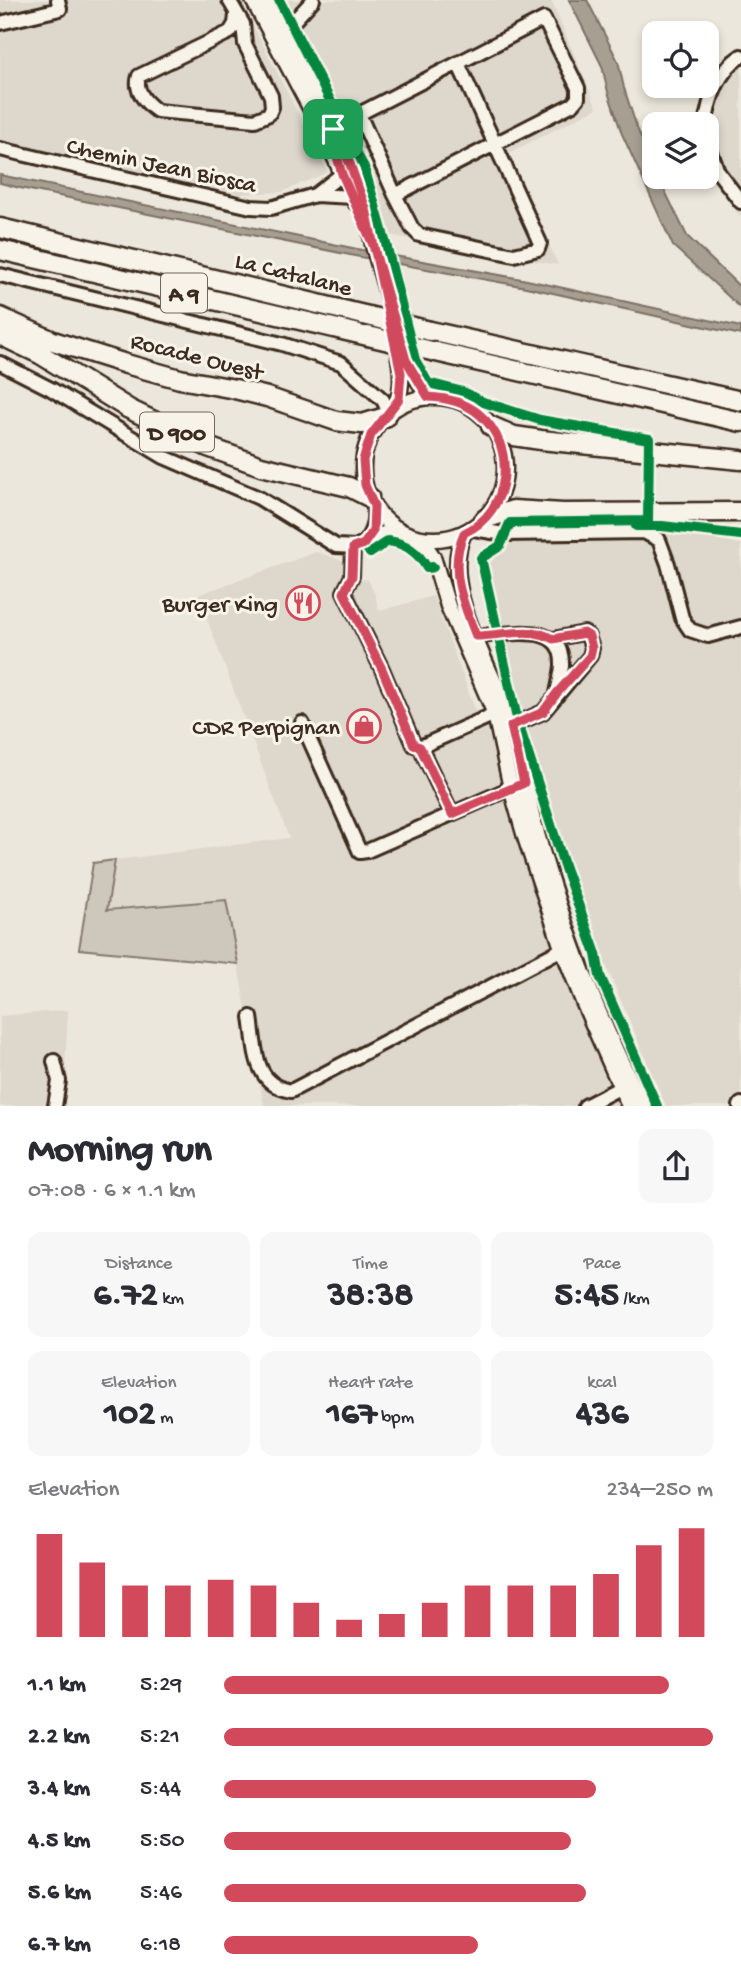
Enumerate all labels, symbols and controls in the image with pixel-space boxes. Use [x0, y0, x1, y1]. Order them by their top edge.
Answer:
map controls [642, 21, 719, 189]
button: locate [642, 21, 719, 98]
pin [303, 99, 363, 159]
icon: arrive [314, 110, 352, 148]
button: layers [642, 112, 719, 189]
street label: Chemin Jean Biosca [64, 133, 260, 202]
street label: La Catalane [232, 248, 355, 305]
road number: A 9 [161, 274, 207, 312]
street label: Rocade Ouest [127, 328, 267, 389]
road number: D 900 [140, 412, 214, 452]
restaurant icon: Burger King [284, 584, 322, 622]
place label: Burger King [161, 592, 278, 621]
shop icon: CDR Perpignan [345, 707, 383, 745]
place label: CDR Perpignan [192, 715, 341, 744]
button: share [639, 1129, 713, 1203]
text: Morning run [28, 1130, 212, 1174]
text: 07:08 · 6 × 1.1 km [28, 1178, 196, 1205]
text: Distance [105, 1253, 172, 1276]
text: Time [353, 1253, 388, 1276]
text: Pace [584, 1253, 621, 1276]
text: 6.72 [94, 1276, 158, 1317]
text: 38:38 [328, 1276, 413, 1317]
text: 5:45 [554, 1276, 619, 1317]
text: km [158, 1288, 184, 1311]
text: /km [619, 1288, 650, 1311]
text: Elevation [101, 1372, 177, 1395]
text: Heart rate [328, 1372, 413, 1395]
text: kcal [587, 1372, 617, 1395]
text: 102 [104, 1395, 155, 1436]
text: 167 [327, 1395, 377, 1436]
text: 436 [576, 1395, 628, 1436]
text: m [155, 1407, 173, 1430]
text: bpm [377, 1407, 414, 1430]
text: Elevation [28, 1477, 119, 1504]
text: 234–250 m [607, 1477, 713, 1504]
text: 1.1 km [28, 1672, 86, 1699]
text: 5:29 [140, 1672, 182, 1699]
text: 2.2 km [28, 1724, 90, 1751]
text: 5:21 [140, 1724, 180, 1751]
text: 3.4 km [28, 1776, 90, 1803]
text: 5:44 [140, 1776, 181, 1803]
text: 4.5 km [28, 1828, 90, 1855]
text: 5:50 [140, 1828, 184, 1855]
text: 5.6 km [28, 1880, 91, 1907]
text: 5:46 [140, 1880, 182, 1907]
text: 6.7 km [28, 1932, 91, 1959]
text: 6:18 [140, 1932, 181, 1959]

